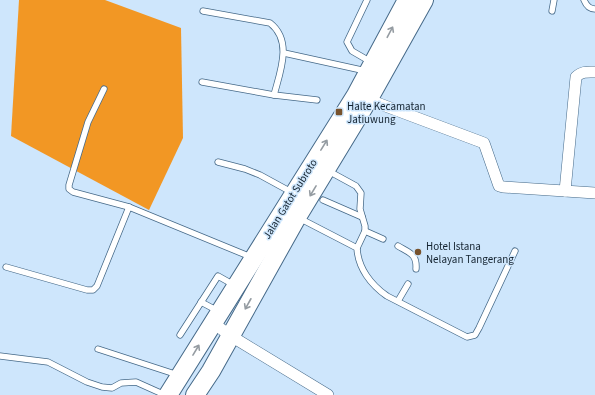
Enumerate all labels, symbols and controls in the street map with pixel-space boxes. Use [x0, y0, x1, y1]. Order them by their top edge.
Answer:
one-way arrow [386, 27, 394, 39]
place label: Halte Kecamatan Jatiuwung [347, 99, 426, 127]
marker: Halte Kecamatan Jatiuwung [334, 107, 344, 117]
one-way arrow [321, 139, 329, 151]
street label: Jalan Gatot Subroto [259, 156, 321, 242]
one-way arrow [308, 185, 316, 197]
place label: Hotel Istana Nelayan Tangerang [426, 239, 514, 267]
marker: Hotel Istana Nelayan Tangerang [413, 247, 423, 257]
one-way arrow [244, 298, 252, 310]
one-way arrow [192, 345, 200, 356]

